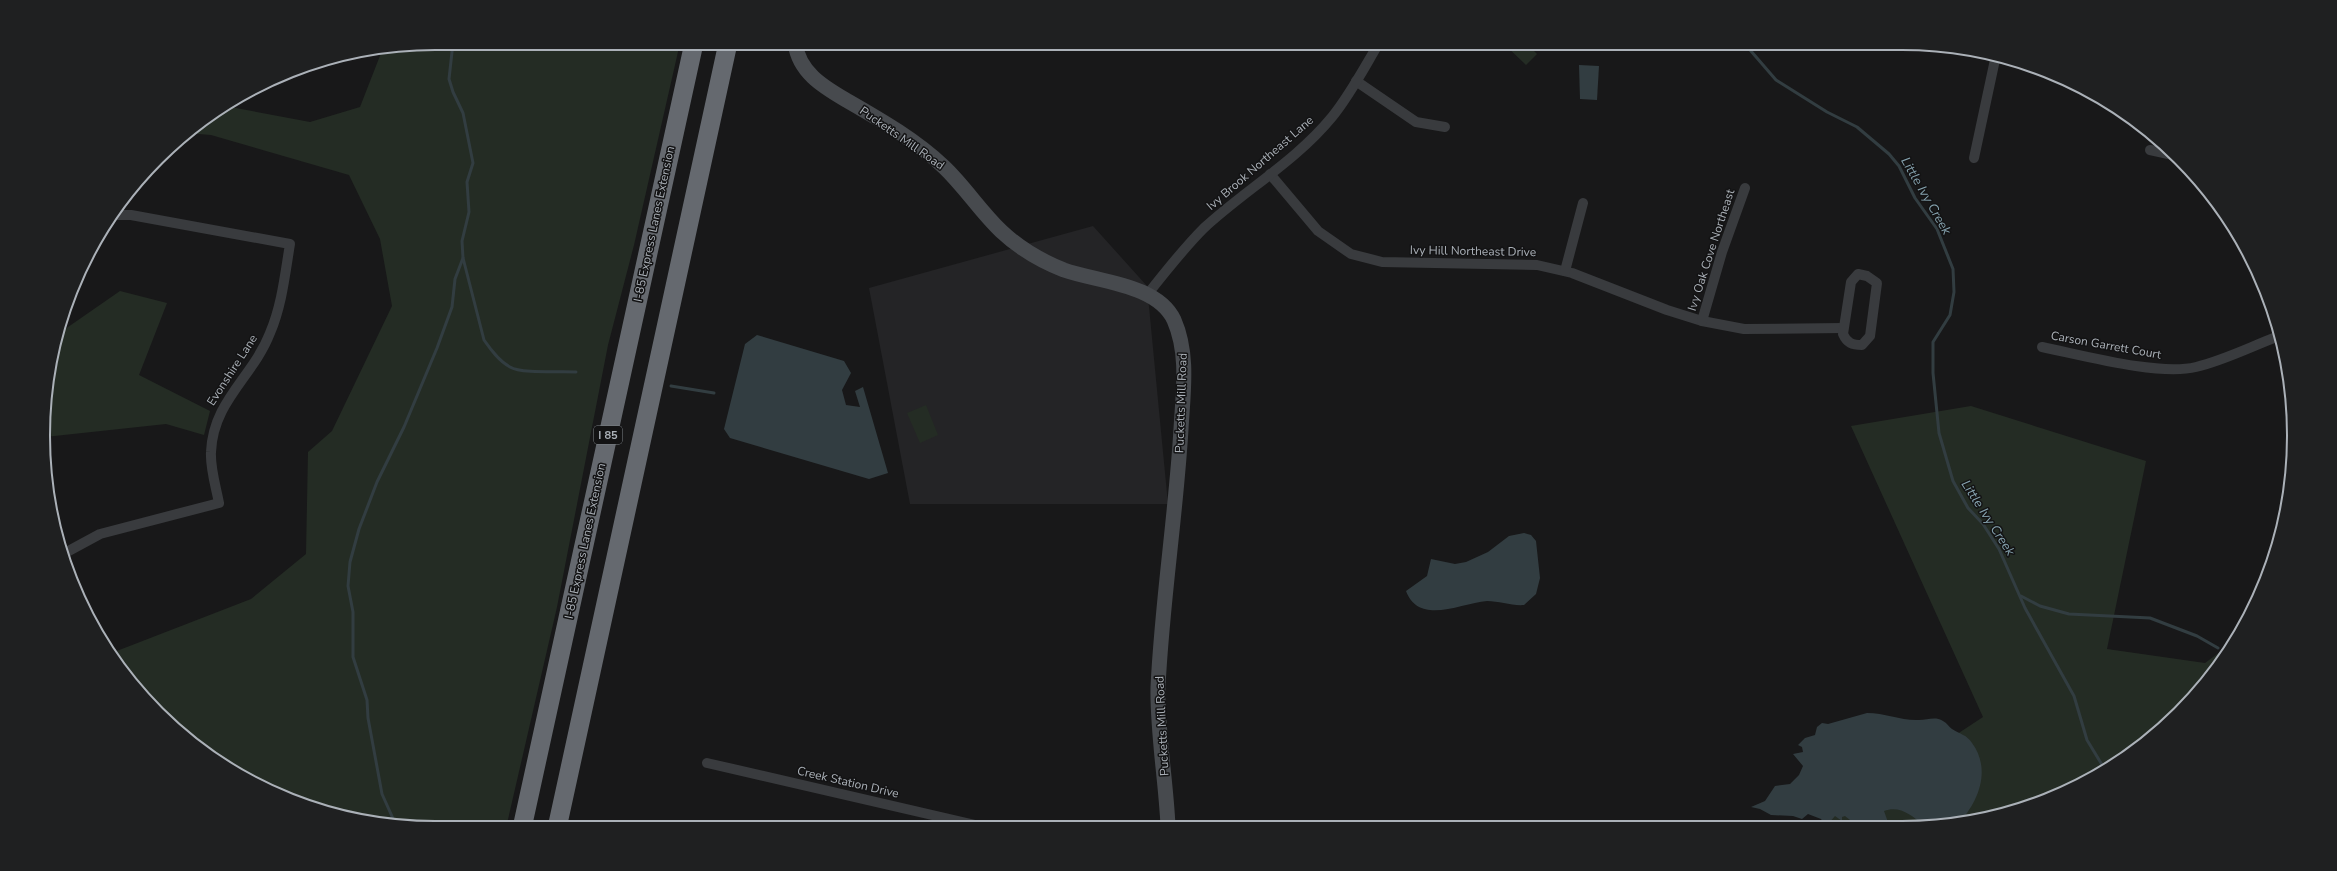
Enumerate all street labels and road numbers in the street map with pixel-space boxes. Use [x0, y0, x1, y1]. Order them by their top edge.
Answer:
street label: Pucketts Mill Road [856, 103, 948, 173]
street label: Ivy Brook Northeast Lane [1203, 112, 1317, 214]
street label: I-85 Express Lanes Extension [630, 145, 678, 303]
street label: Ivy Oak Cove Northeast [1684, 186, 1738, 313]
street label: Ivy Hill Northeast Drive [1410, 242, 1536, 260]
street label: Carson Garrett Court [2049, 327, 2163, 363]
street label: Evonshire Lane [203, 331, 261, 409]
street label: Pucketts Mill Road [1171, 353, 1191, 453]
road number: I 85 [594, 426, 622, 444]
street label: I-85 Express Lanes Extension [561, 462, 609, 620]
street label: Pucketts Mill Road [1151, 676, 1173, 776]
street label: Creek Station Drive [795, 762, 901, 802]

